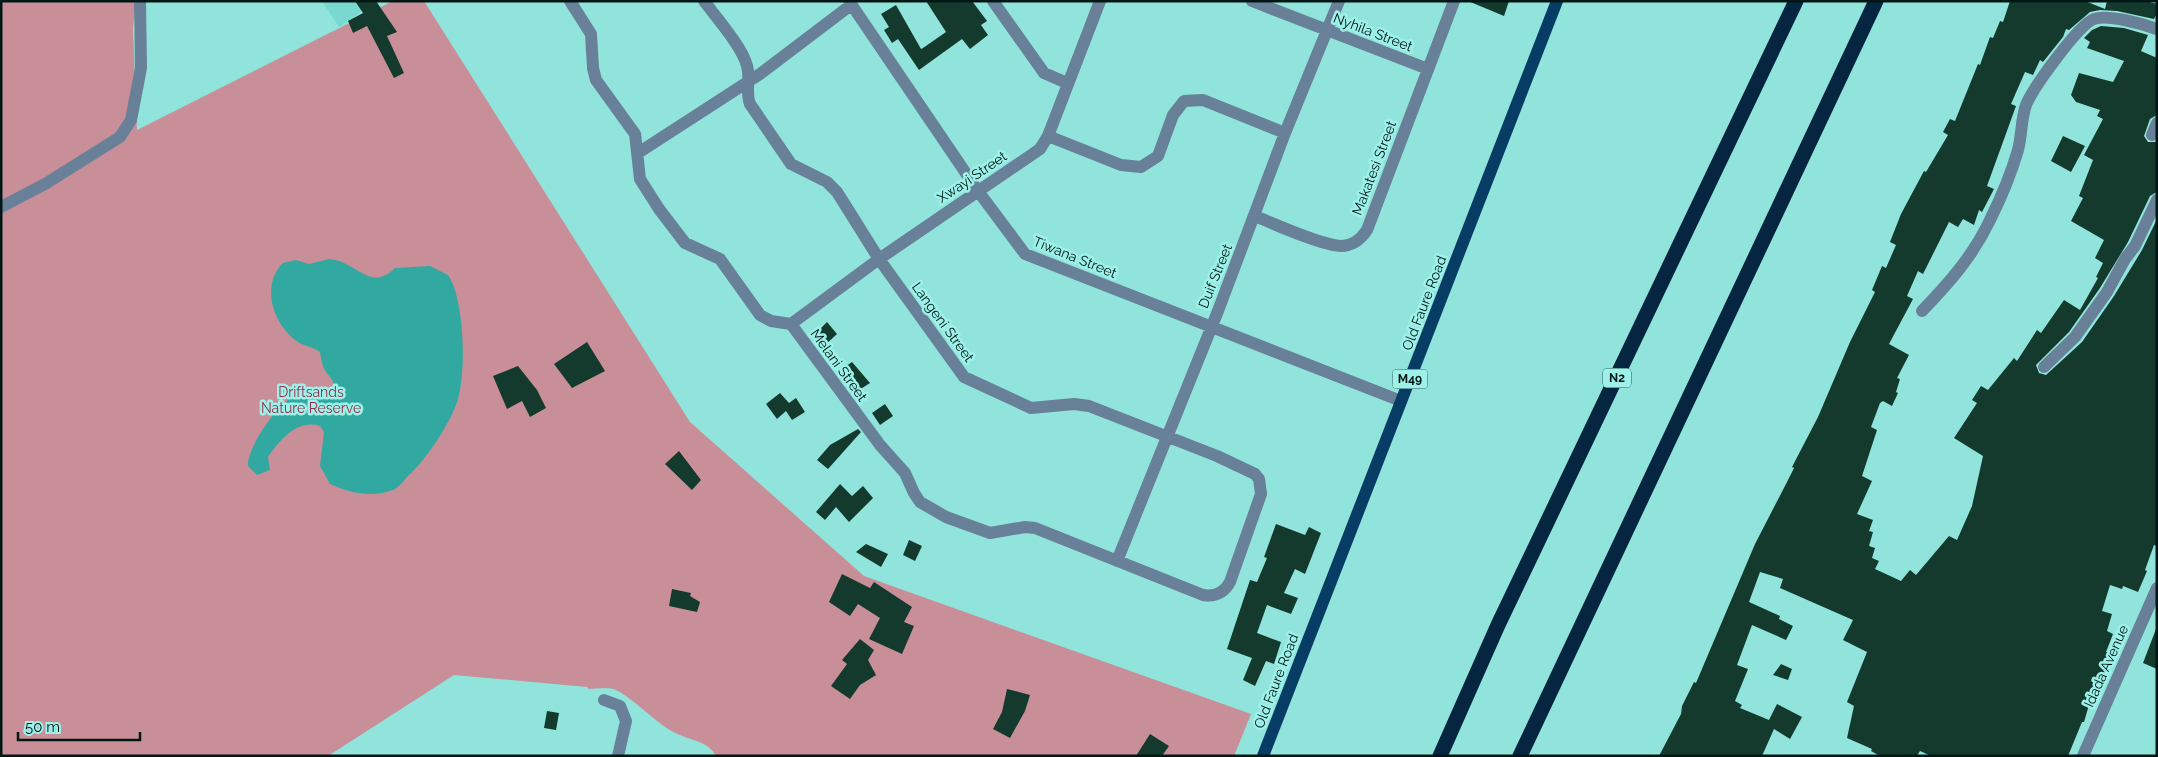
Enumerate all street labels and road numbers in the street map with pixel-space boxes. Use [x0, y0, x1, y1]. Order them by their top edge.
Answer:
street label: Nyhila Street [1331, 10, 1415, 55]
street label: Makatesi Street [1349, 118, 1399, 217]
street label: Xwayi Street [934, 148, 1010, 206]
street label: Tiwana Street [1031, 233, 1119, 281]
street label: Duif Street [1195, 241, 1235, 311]
street label: Old Faure Road [1399, 253, 1449, 353]
street label: Langeni Street [909, 279, 977, 365]
street label: Melani Street [807, 326, 871, 404]
road number: N2 [1603, 368, 1631, 388]
road number: M49 [1392, 369, 1428, 388]
street label: Idada Avenue [2081, 622, 2131, 710]
street label: Old Faure Road [1251, 631, 1301, 731]

